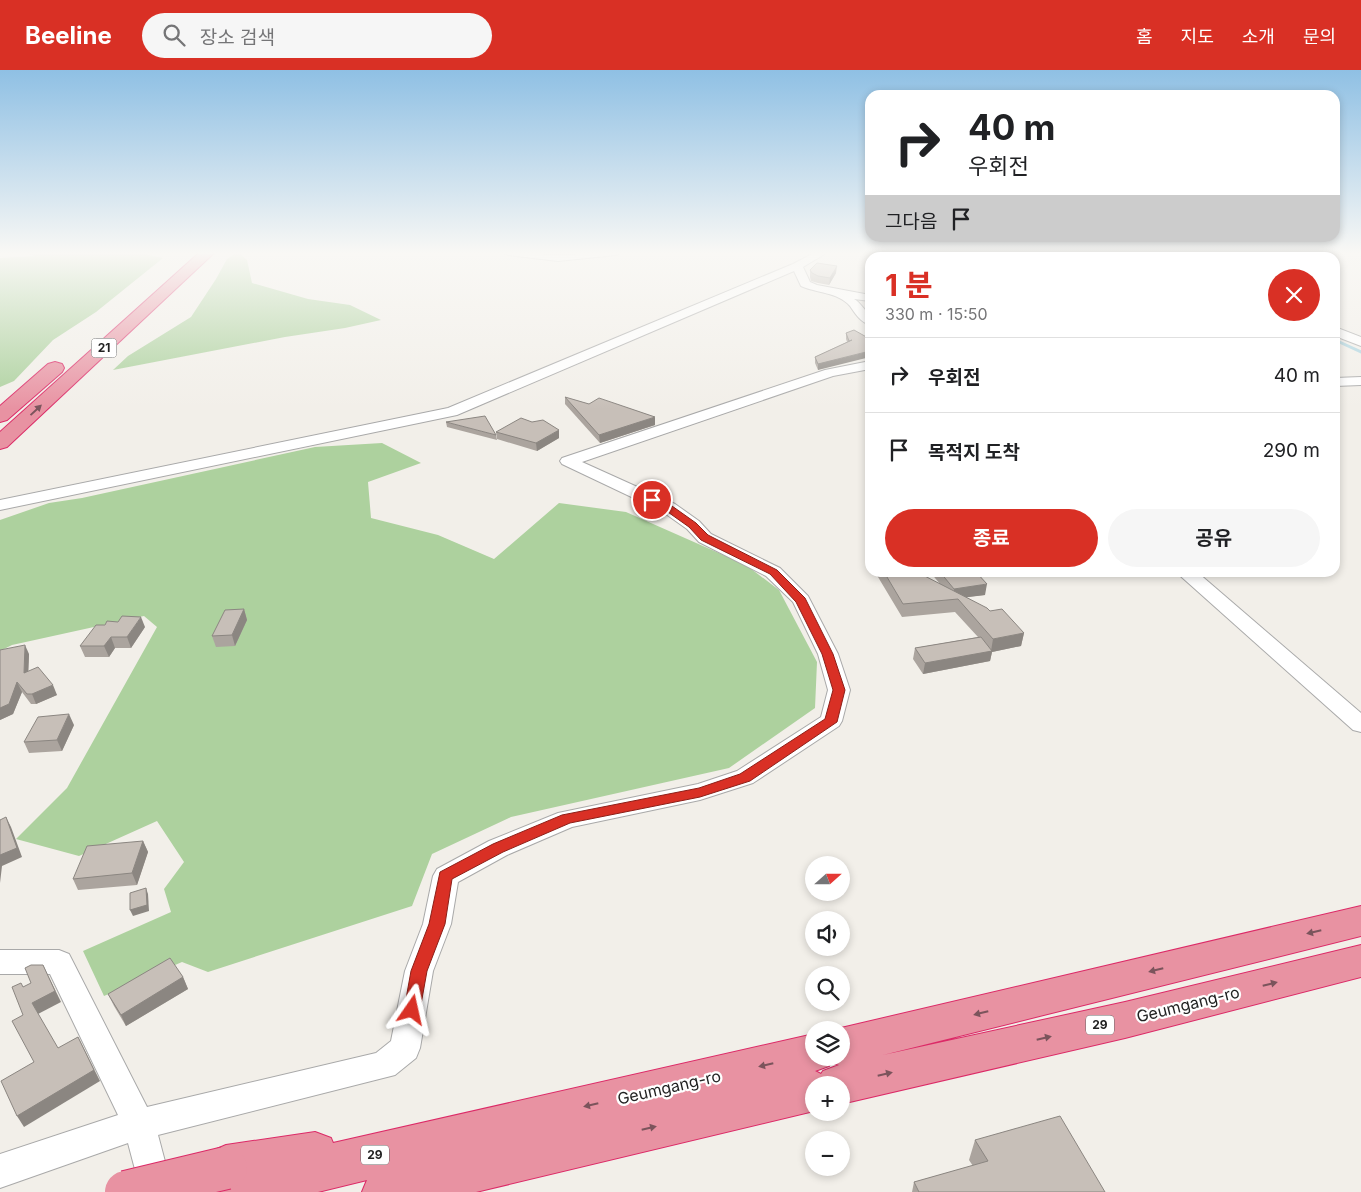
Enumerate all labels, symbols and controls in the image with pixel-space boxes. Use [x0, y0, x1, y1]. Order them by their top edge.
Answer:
search box [142, 13, 492, 58]
text: Beeline [25, 21, 112, 50]
icon: search [160, 21, 188, 49]
text: 장소 검색 [200, 26, 275, 49]
text: 홈 [1136, 26, 1153, 47]
text: 지도 [1181, 26, 1214, 47]
text: 소개 [1242, 26, 1275, 47]
text: 문의 [1303, 26, 1336, 47]
text: 40 m [968, 106, 1056, 148]
icon: right [885, 110, 950, 175]
text: 우회전 [968, 153, 1029, 179]
icon: arrive [947, 205, 975, 233]
text: 그다음 [885, 210, 937, 233]
text: 1 분 [885, 267, 933, 303]
button: close [1268, 269, 1320, 321]
text: 330 m · 15:50 [885, 304, 988, 324]
road number: 21 [92, 338, 116, 358]
icon: right [885, 361, 913, 389]
text: 40 m [1274, 364, 1320, 387]
text: 우회전 [928, 366, 980, 389]
one-way arrow [29, 404, 41, 416]
icon: arrive [885, 436, 913, 464]
text: 290 m [1263, 439, 1320, 462]
text: 목적지 도착 [928, 441, 1020, 464]
pin [631, 479, 673, 521]
icon: arrive [638, 486, 666, 514]
button: 종료 [885, 509, 1098, 567]
button: 공유 [1108, 509, 1320, 567]
north arrow [805, 856, 850, 901]
map controls [805, 856, 850, 1176]
button: sound [805, 911, 850, 956]
one-way arrow [1306, 928, 1321, 936]
button: search [805, 966, 850, 1011]
one-way arrow [1148, 966, 1163, 974]
one-way arrow [1262, 979, 1277, 987]
street label: Geumgang-ro [1134, 982, 1242, 1026]
position arrow [385, 983, 437, 1035]
one-way arrow [973, 1009, 988, 1017]
road number: 29 [1086, 1016, 1114, 1034]
button: layers [805, 1021, 850, 1066]
one-way arrow [1036, 1034, 1051, 1042]
one-way arrow [759, 1061, 774, 1069]
street label: Geumgang-ro [615, 1065, 723, 1109]
one-way arrow [878, 1070, 893, 1078]
button: + [805, 1076, 850, 1121]
one-way arrow [583, 1101, 598, 1109]
one-way arrow [641, 1124, 656, 1132]
button: − [805, 1131, 850, 1176]
road number: 29 [361, 1146, 389, 1164]

